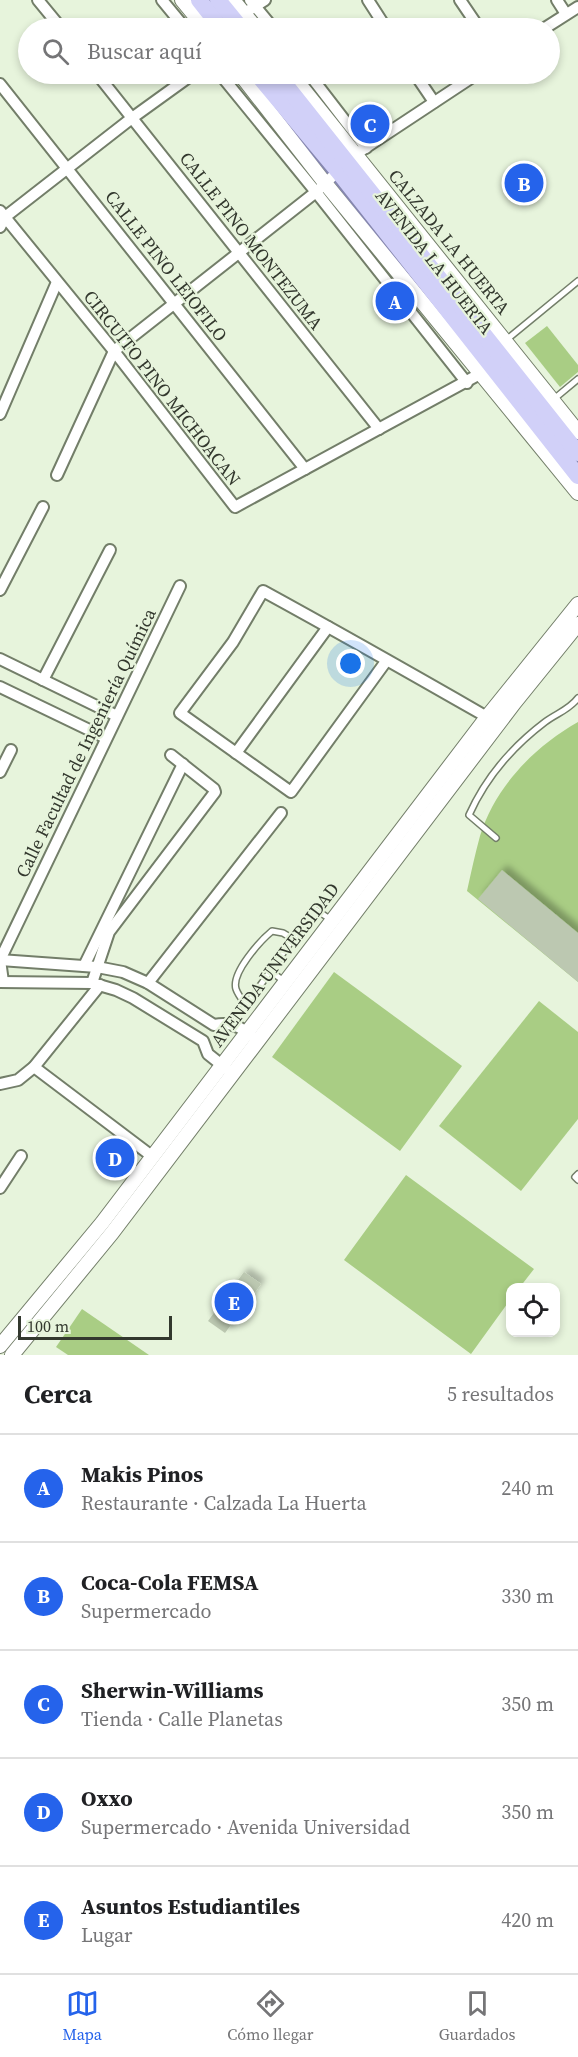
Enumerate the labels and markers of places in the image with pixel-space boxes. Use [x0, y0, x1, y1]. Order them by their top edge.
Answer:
pin: C [350, 102, 389, 146]
pin: B [504, 160, 544, 206]
pin: A [376, 278, 414, 324]
pin: D [96, 1136, 134, 1180]
pin: E [214, 1280, 254, 1324]

